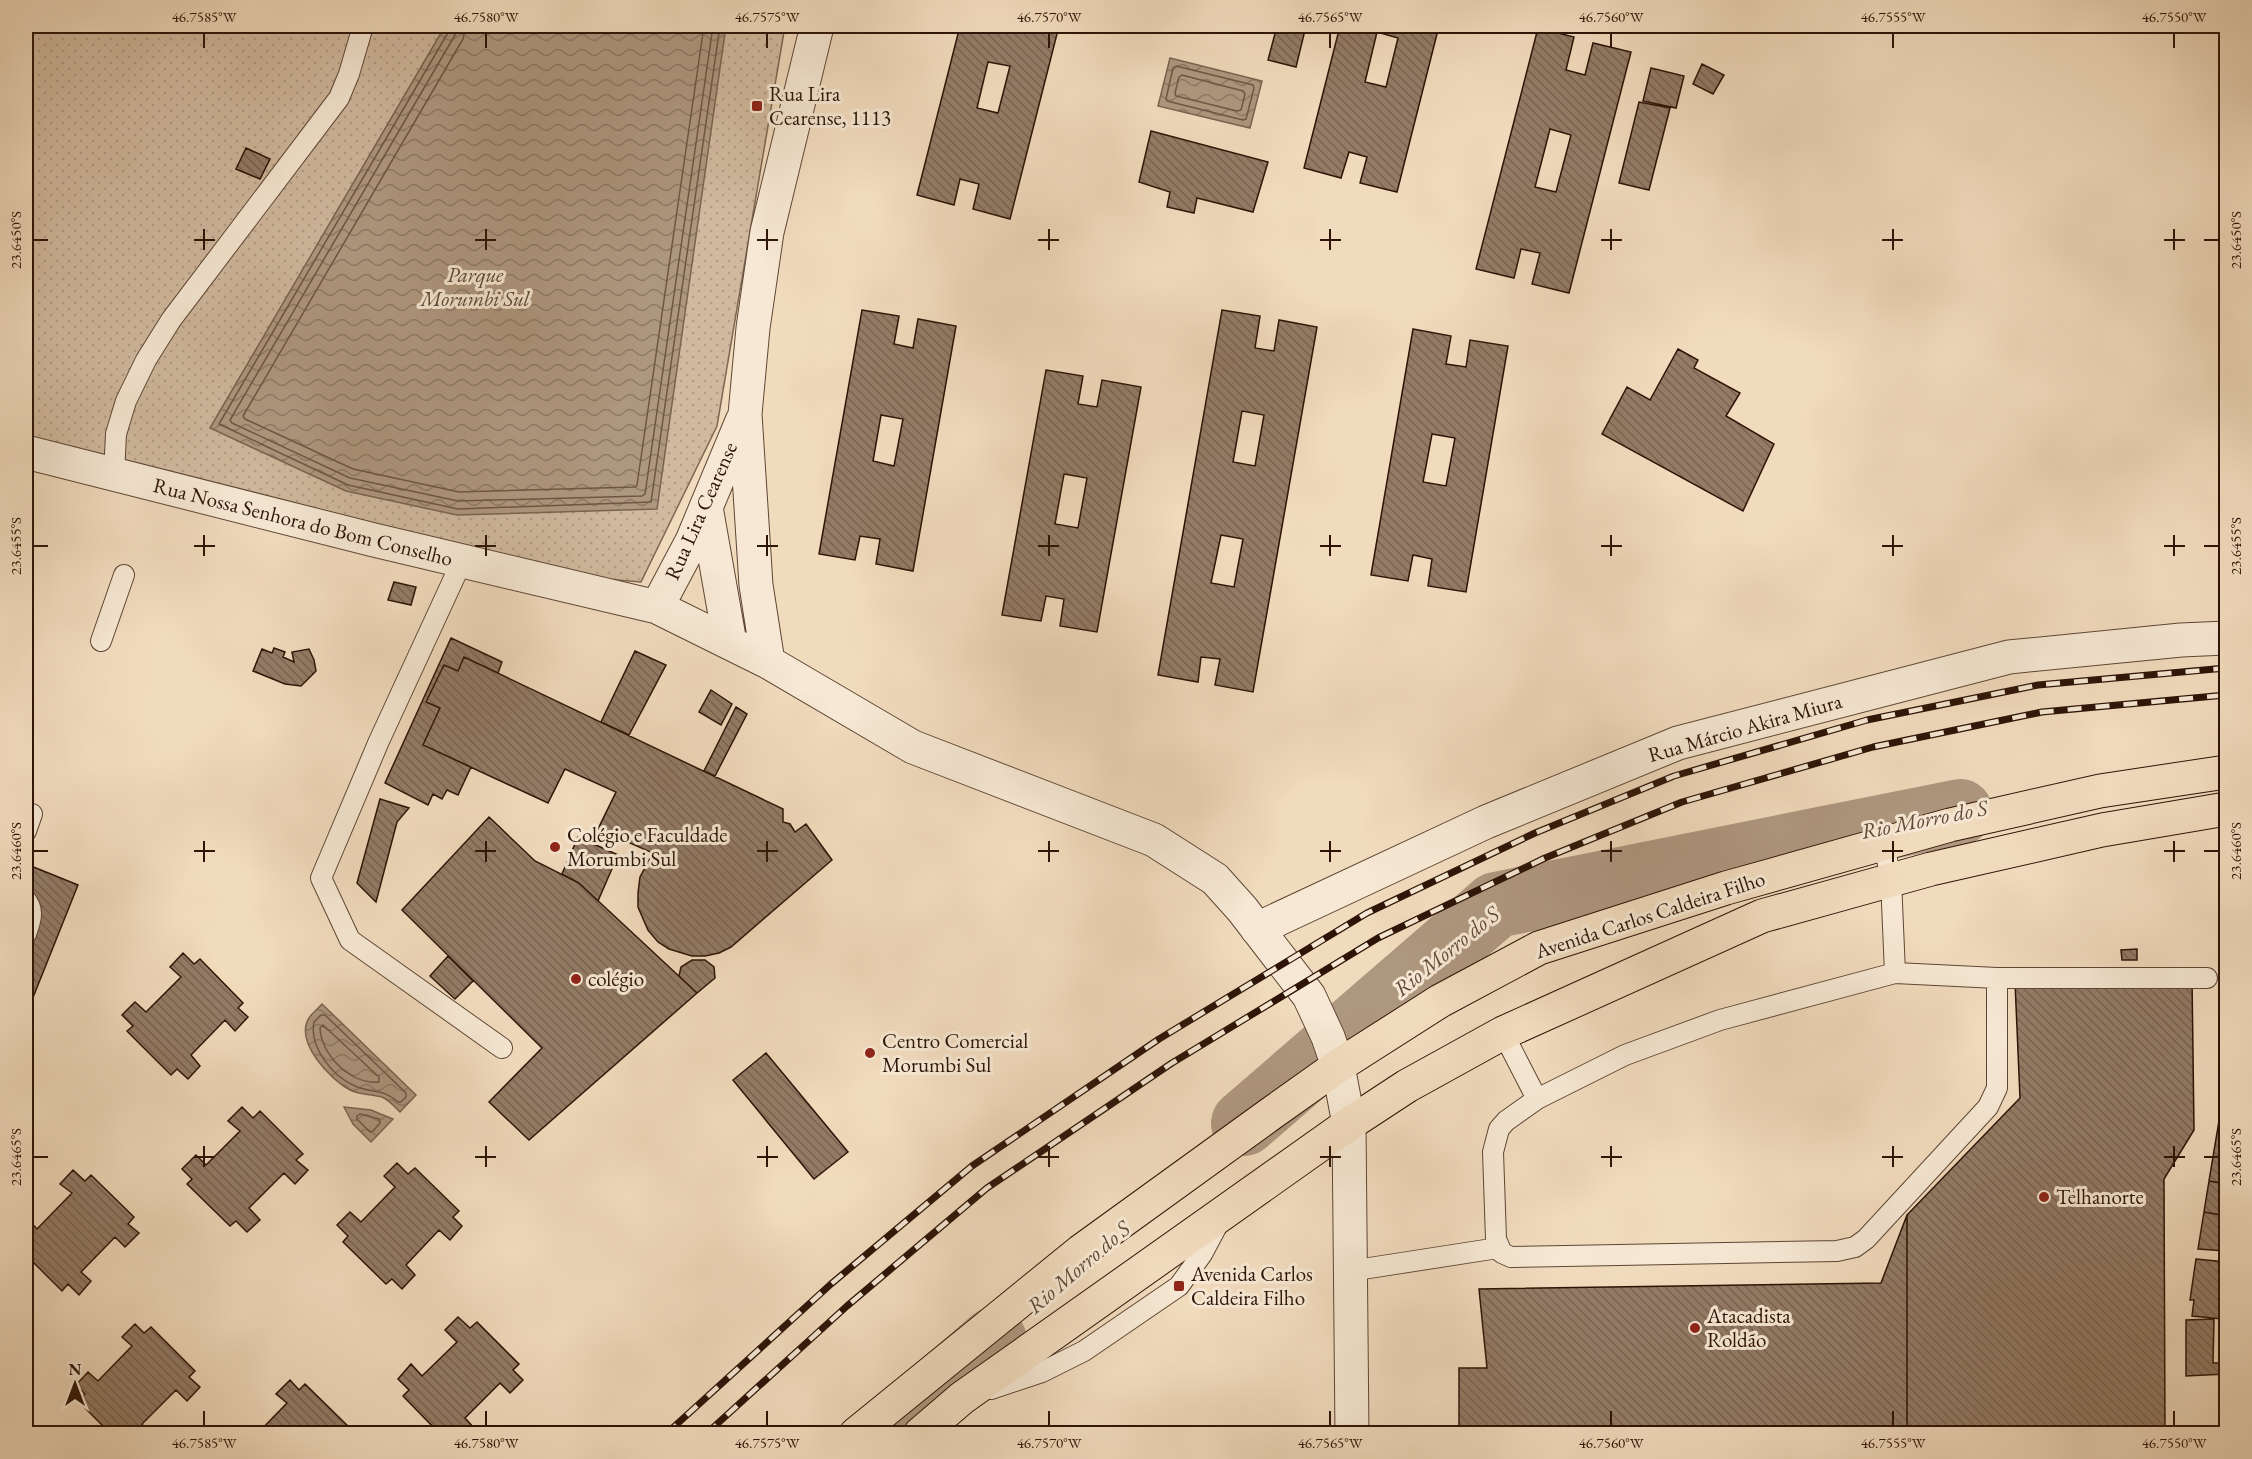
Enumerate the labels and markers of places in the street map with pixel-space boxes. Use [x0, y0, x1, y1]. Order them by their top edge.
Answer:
place label: Rua Lira Cearense, 1113 [769, 80, 891, 131]
marker: Rua Lira Cearense, 1113 [750, 99, 764, 113]
place label: Colégio e Faculdade Morumbi Sul [567, 821, 727, 872]
marker: Colégio e Faculdade Morumbi Sul [548, 840, 562, 854]
place label: colégio [588, 965, 644, 992]
marker: colégio [569, 972, 583, 986]
place label: Centro Comercial Morumbi Sul [882, 1027, 1028, 1078]
marker: Centro Comercial Morumbi Sul [863, 1046, 877, 1060]
place label: Telhanorte [2056, 1183, 2144, 1210]
marker: Telhanorte [2037, 1190, 2051, 1204]
place label: Avenida Carlos Caldeira Filho [1190, 1260, 1313, 1311]
marker: Avenida Carlos Caldeira Filho [1172, 1279, 1186, 1293]
place label: Atacadista Roldão [1706, 1302, 1791, 1353]
marker: Atacadista Roldão [1688, 1321, 1702, 1335]

